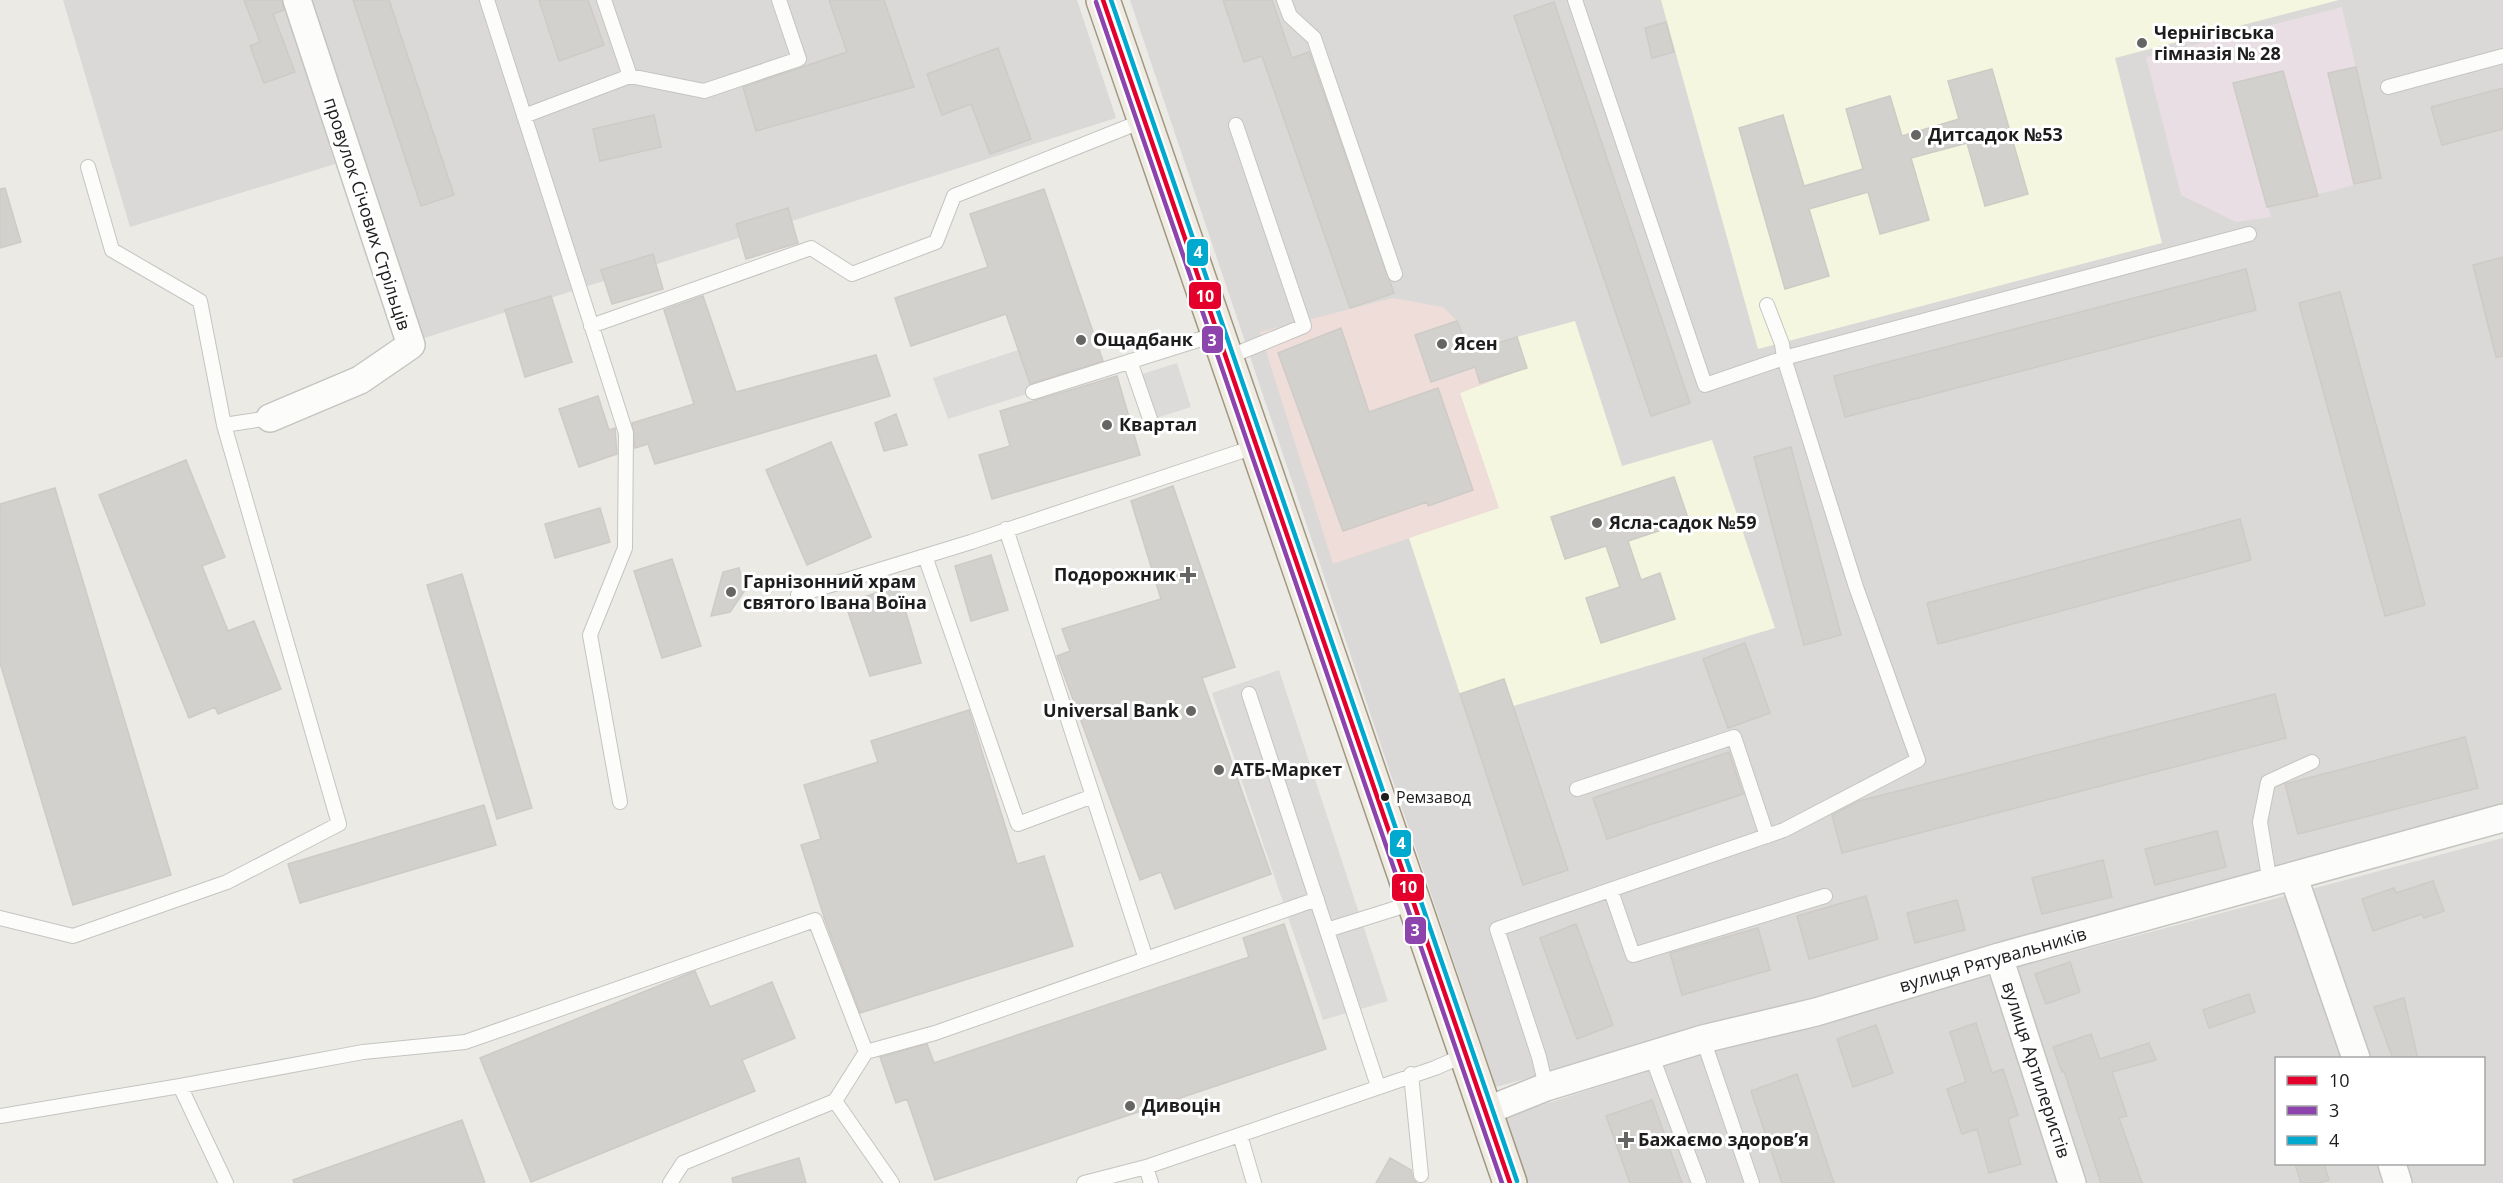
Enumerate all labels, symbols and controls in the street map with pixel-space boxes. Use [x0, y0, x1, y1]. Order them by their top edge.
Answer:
place label: Чернігівська гімназія № 28 [2154, 20, 2281, 65]
marker: Чернігівська гімназія № 28 [2135, 36, 2149, 50]
street label: провулок Січових Стрільців [319, 94, 417, 333]
place label: Дитсадок №53 [1928, 122, 2063, 146]
marker: Дитсадок №53 [1909, 128, 1923, 142]
line badge: 4 [1186, 238, 1209, 267]
text: 4 [1193, 241, 1203, 263]
line badge: 10 [1188, 281, 1222, 310]
text: 10 [1196, 285, 1214, 307]
line badge: 3 [1201, 325, 1224, 354]
place label: Ощадбанк [1093, 327, 1194, 351]
text: 3 [1207, 329, 1217, 351]
place label: Ясен [1453, 331, 1498, 355]
marker: Ощадбанк [1074, 333, 1088, 347]
marker: Ясен [1435, 337, 1449, 351]
place label: Квартал [1119, 412, 1197, 436]
marker: Квартал [1100, 418, 1114, 432]
place label: Ясла-садок №59 [1608, 510, 1757, 534]
marker: Ясла-садок №59 [1590, 516, 1604, 530]
place label: Подорожник [1054, 562, 1177, 586]
marker: Подорожник [1181, 568, 1195, 582]
place label: Гарнізонний храм святого Івана Воїна [743, 569, 927, 614]
marker: Гарнізонний храм святого Івана Воїна [724, 585, 738, 599]
place label: Universal Bank [1043, 698, 1180, 722]
marker: Universal Bank [1184, 704, 1198, 718]
place label: АТБ-Маркет [1231, 757, 1342, 781]
marker: АТБ-Маркет [1212, 763, 1226, 777]
place label: Ремзавод [1396, 786, 1471, 808]
marker: Ремзавод [1379, 791, 1391, 803]
line badge: 4 [1389, 829, 1412, 858]
text: 4 [1396, 832, 1406, 854]
line badge: 10 [1391, 873, 1425, 902]
text: 10 [1399, 876, 1417, 898]
line badge: 3 [1404, 916, 1427, 945]
text: 3 [1410, 919, 1420, 941]
street label: вулиця Рятувальників [1896, 921, 2089, 997]
street label: вулиця Артилеристів [1997, 978, 2077, 1161]
legend [2275, 1057, 2485, 1165]
text: 10 [2329, 1068, 2350, 1092]
place label: Дивоцін [1142, 1093, 1221, 1117]
text: 3 [2329, 1098, 2339, 1122]
marker: Дивоцін [1123, 1099, 1137, 1113]
place label: Бажаємо здоров’я [1638, 1127, 1809, 1151]
text: 4 [2329, 1128, 2339, 1152]
marker: Бажаємо здоров’я [1619, 1133, 1633, 1147]

